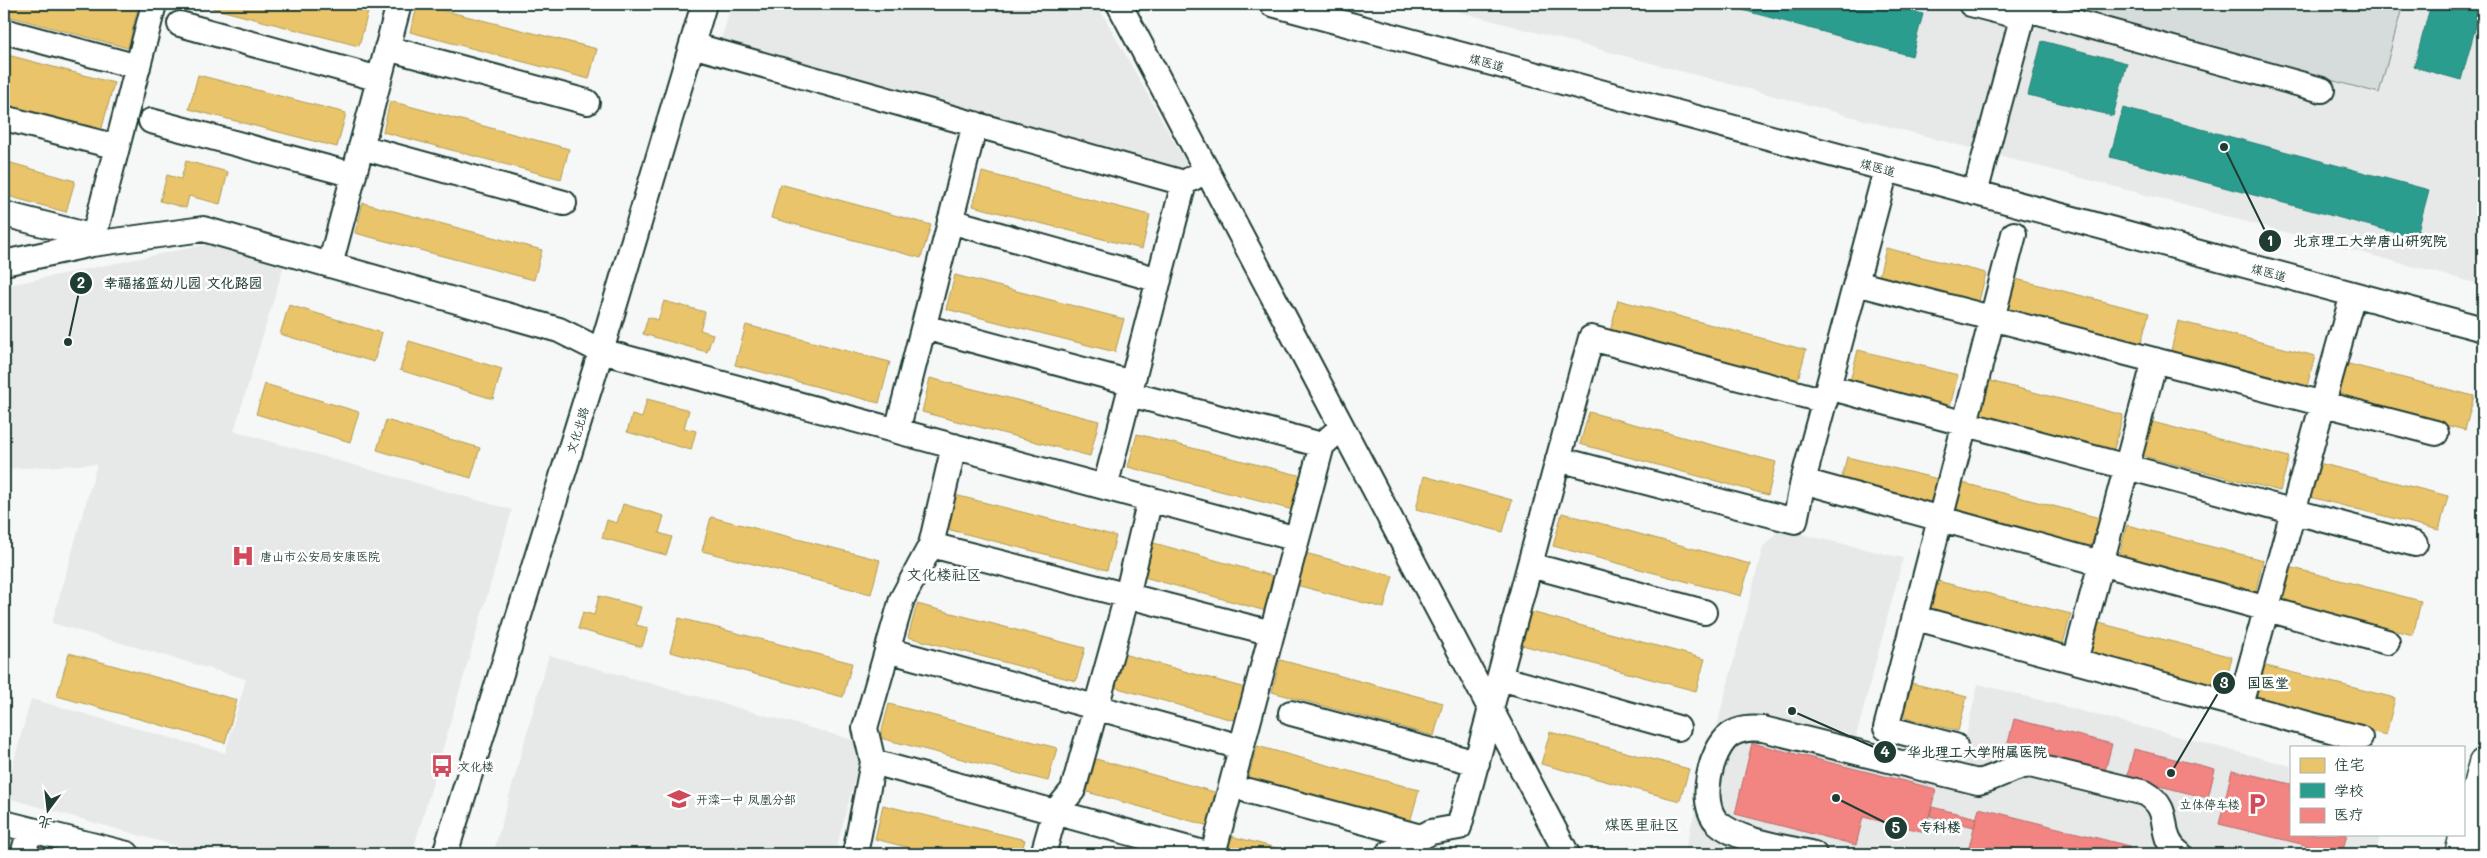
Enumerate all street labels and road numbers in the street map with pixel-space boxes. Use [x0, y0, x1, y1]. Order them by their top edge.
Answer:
street label: 煤医道 [1468, 50, 1506, 74]
street label: 煤医道 [1859, 155, 1897, 179]
street label: 煤医道 [2250, 260, 2288, 284]
street label: 文化北路 [562, 405, 592, 455]

